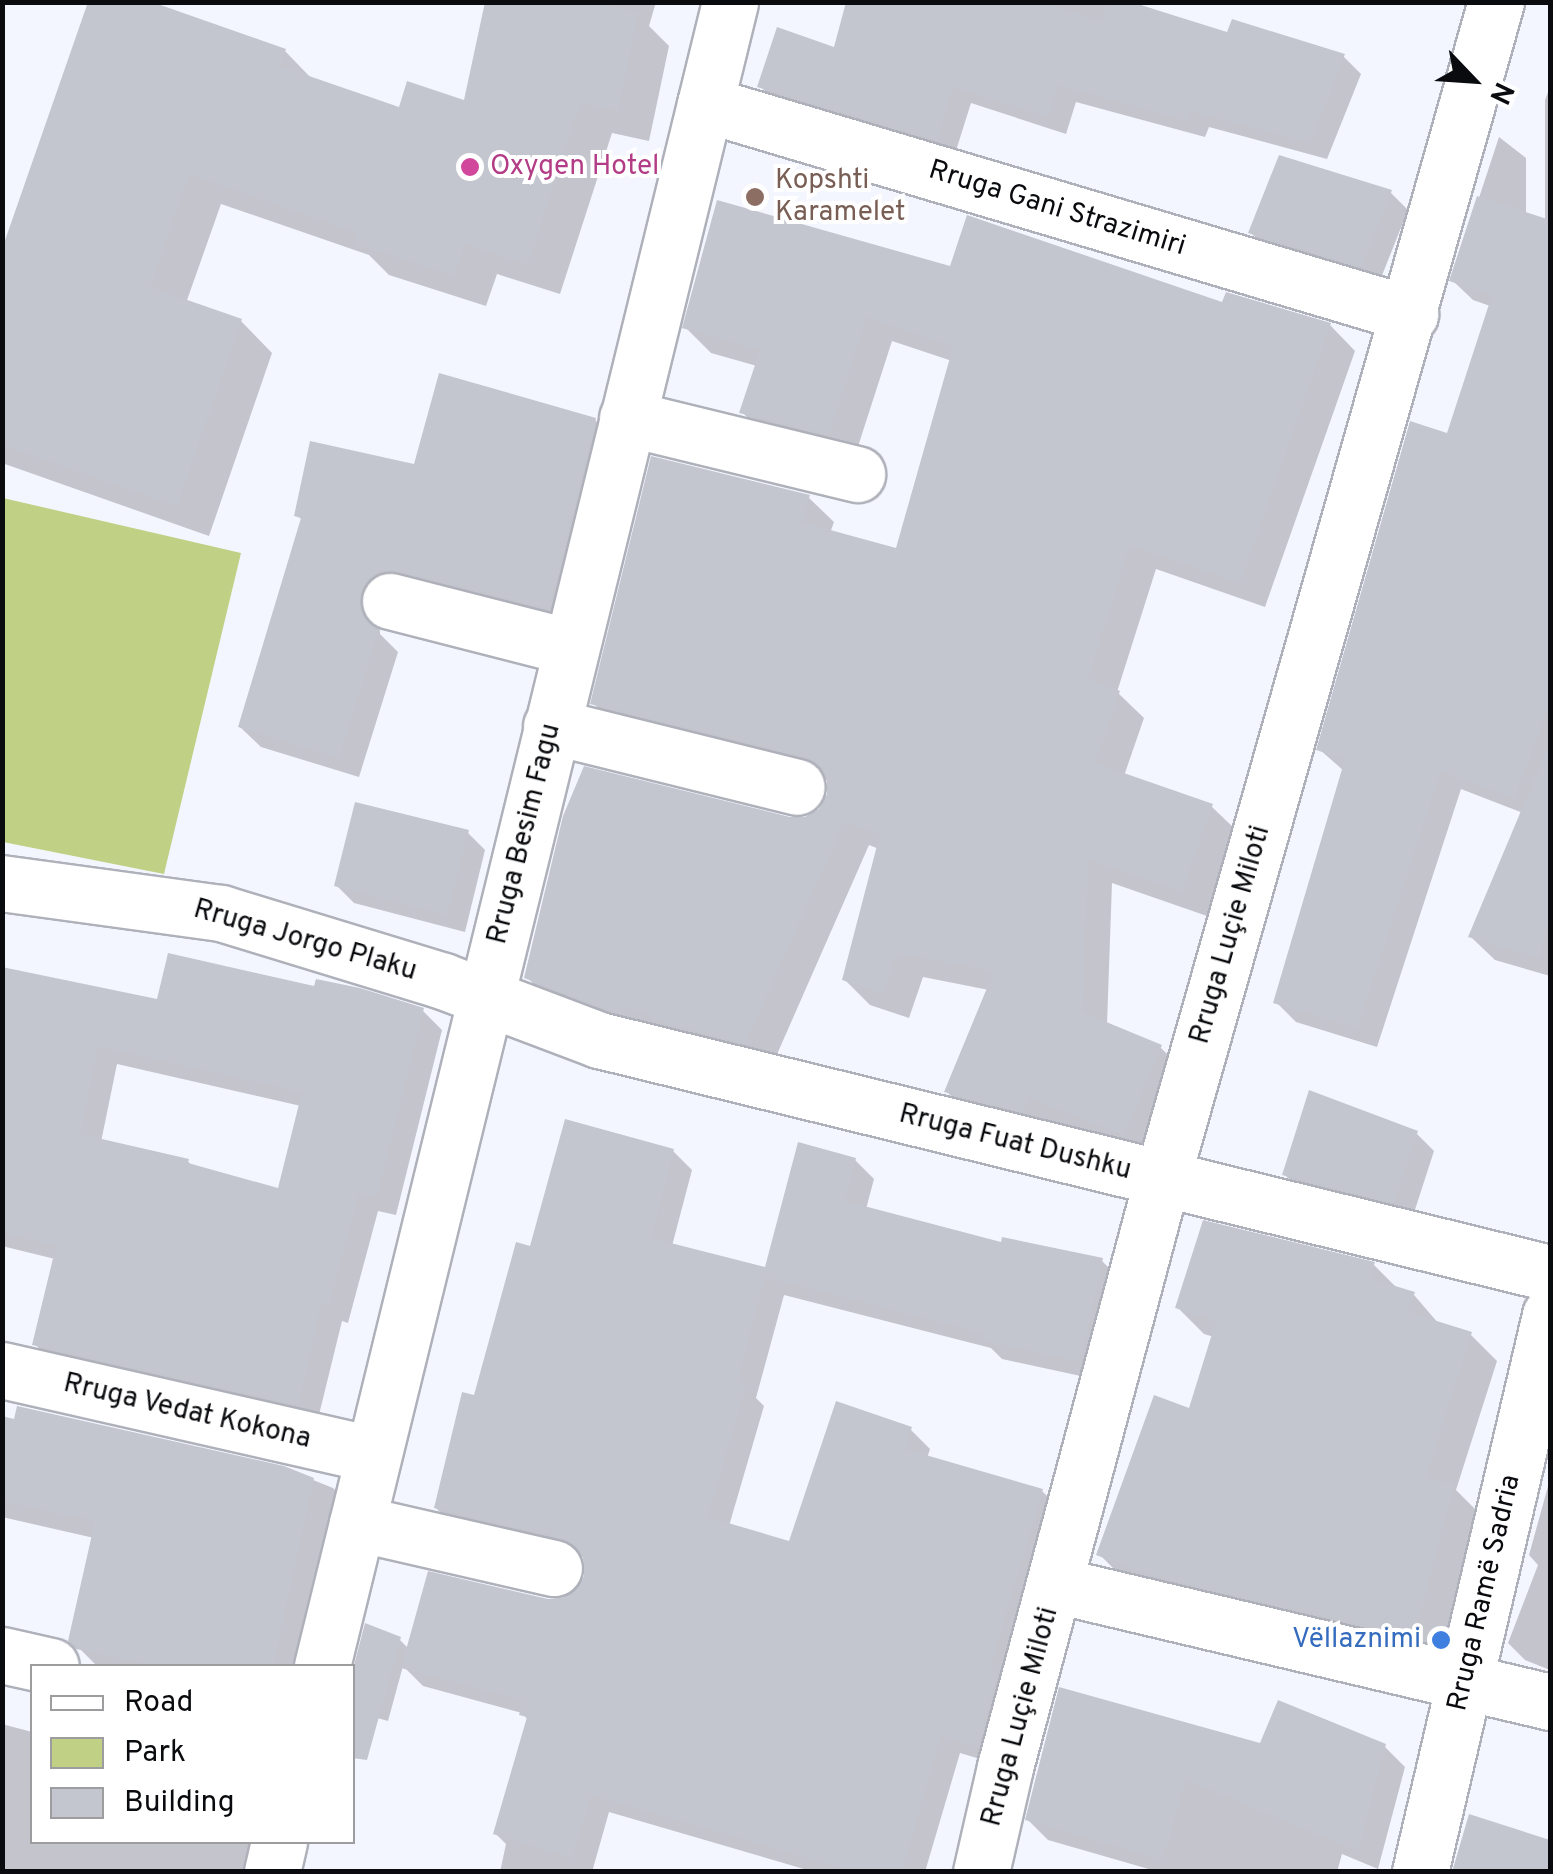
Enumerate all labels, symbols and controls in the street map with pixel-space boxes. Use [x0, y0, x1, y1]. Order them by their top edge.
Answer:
north arrow [1423, 30, 1523, 130]
text: N [1480, 76, 1521, 109]
place label: Oxygen Hotel [490, 150, 659, 184]
street label: Rruga Gani Strazimiri [924, 154, 1190, 264]
marker: Oxygen Hotel [459, 156, 481, 178]
place label: Kopshti Karamelet [775, 164, 905, 230]
marker: Kopshti Karamelet [744, 186, 766, 208]
street label: Rruga Besim Fagu [481, 720, 569, 948]
street label: Rruga Luçie Miloti [1184, 822, 1278, 1048]
street label: Rruga Jorgo Plaku [189, 893, 421, 989]
street label: Rruga Fuat Dushku [895, 1098, 1135, 1188]
street label: Rruga Vedat Kokona [59, 1367, 315, 1457]
street label: Rruga Ramë Sadria [1441, 1471, 1529, 1715]
street label: Rruga Luçie Miloti [976, 1604, 1066, 1830]
place label: Vëllaznimi [1292, 1623, 1421, 1657]
marker: Vëllaznimi [1430, 1629, 1452, 1651]
legend [30, 1664, 355, 1844]
text: Road [124, 1685, 193, 1722]
text: Park [124, 1735, 186, 1772]
text: Building [124, 1785, 235, 1822]

